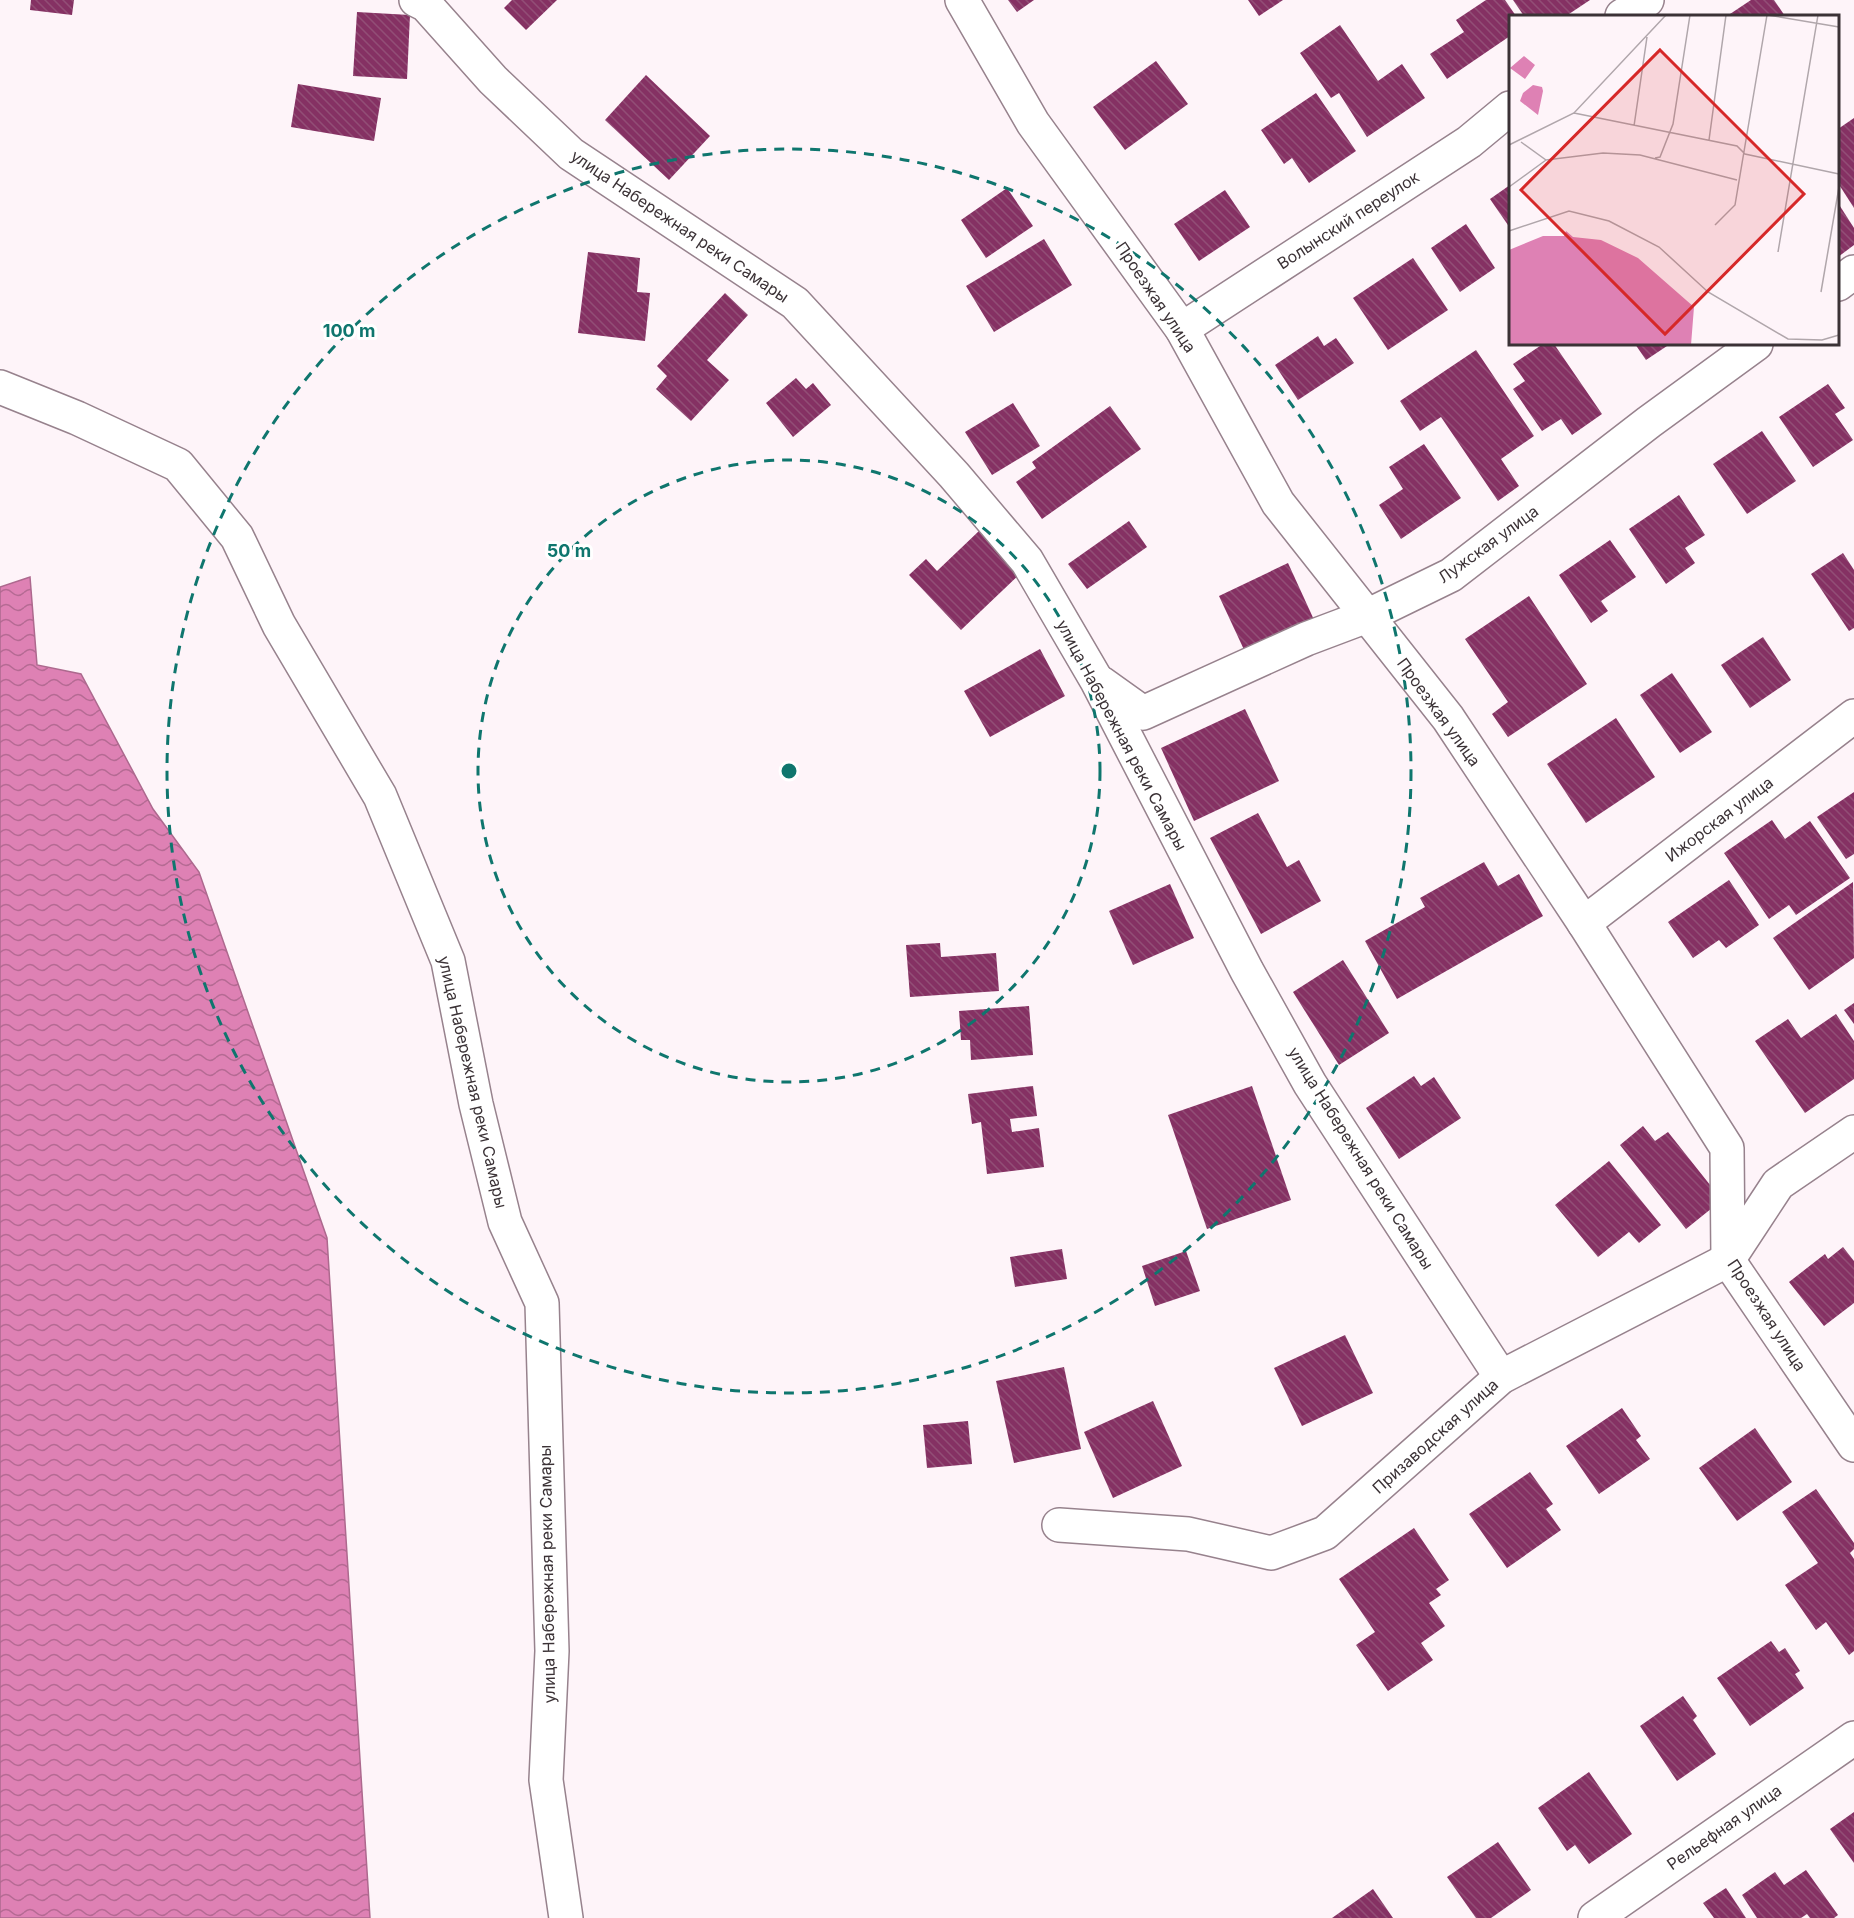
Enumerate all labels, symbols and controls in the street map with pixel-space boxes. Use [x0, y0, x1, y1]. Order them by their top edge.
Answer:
inset map [1509, 15, 1839, 345]
street label: улица Набережная реки Самары [567, 145, 793, 307]
street label: Волынский переулок [1273, 166, 1423, 273]
street label: Проезжая улица [1112, 238, 1200, 356]
text: 100 m [323, 320, 375, 341]
street label: Лужская улица [1434, 501, 1542, 587]
text: 50 m [547, 540, 591, 561]
street label: улица Набережная реки Самары [1052, 616, 1192, 854]
street label: Проезжая улица [1393, 654, 1485, 770]
centre of rings [779, 761, 799, 781]
street label: Ижорская улица [1661, 772, 1777, 866]
street label: улица Набережная реки Самары [434, 954, 512, 1210]
street label: улица Набережная реки Самары [1284, 1043, 1438, 1273]
street label: Проезжая улица [1723, 1255, 1811, 1375]
street label: Призаводская улица [1368, 1374, 1502, 1498]
street label: улица Набережная реки Самары [535, 1445, 559, 1703]
street label: Рельефная улица [1663, 1780, 1785, 1874]

